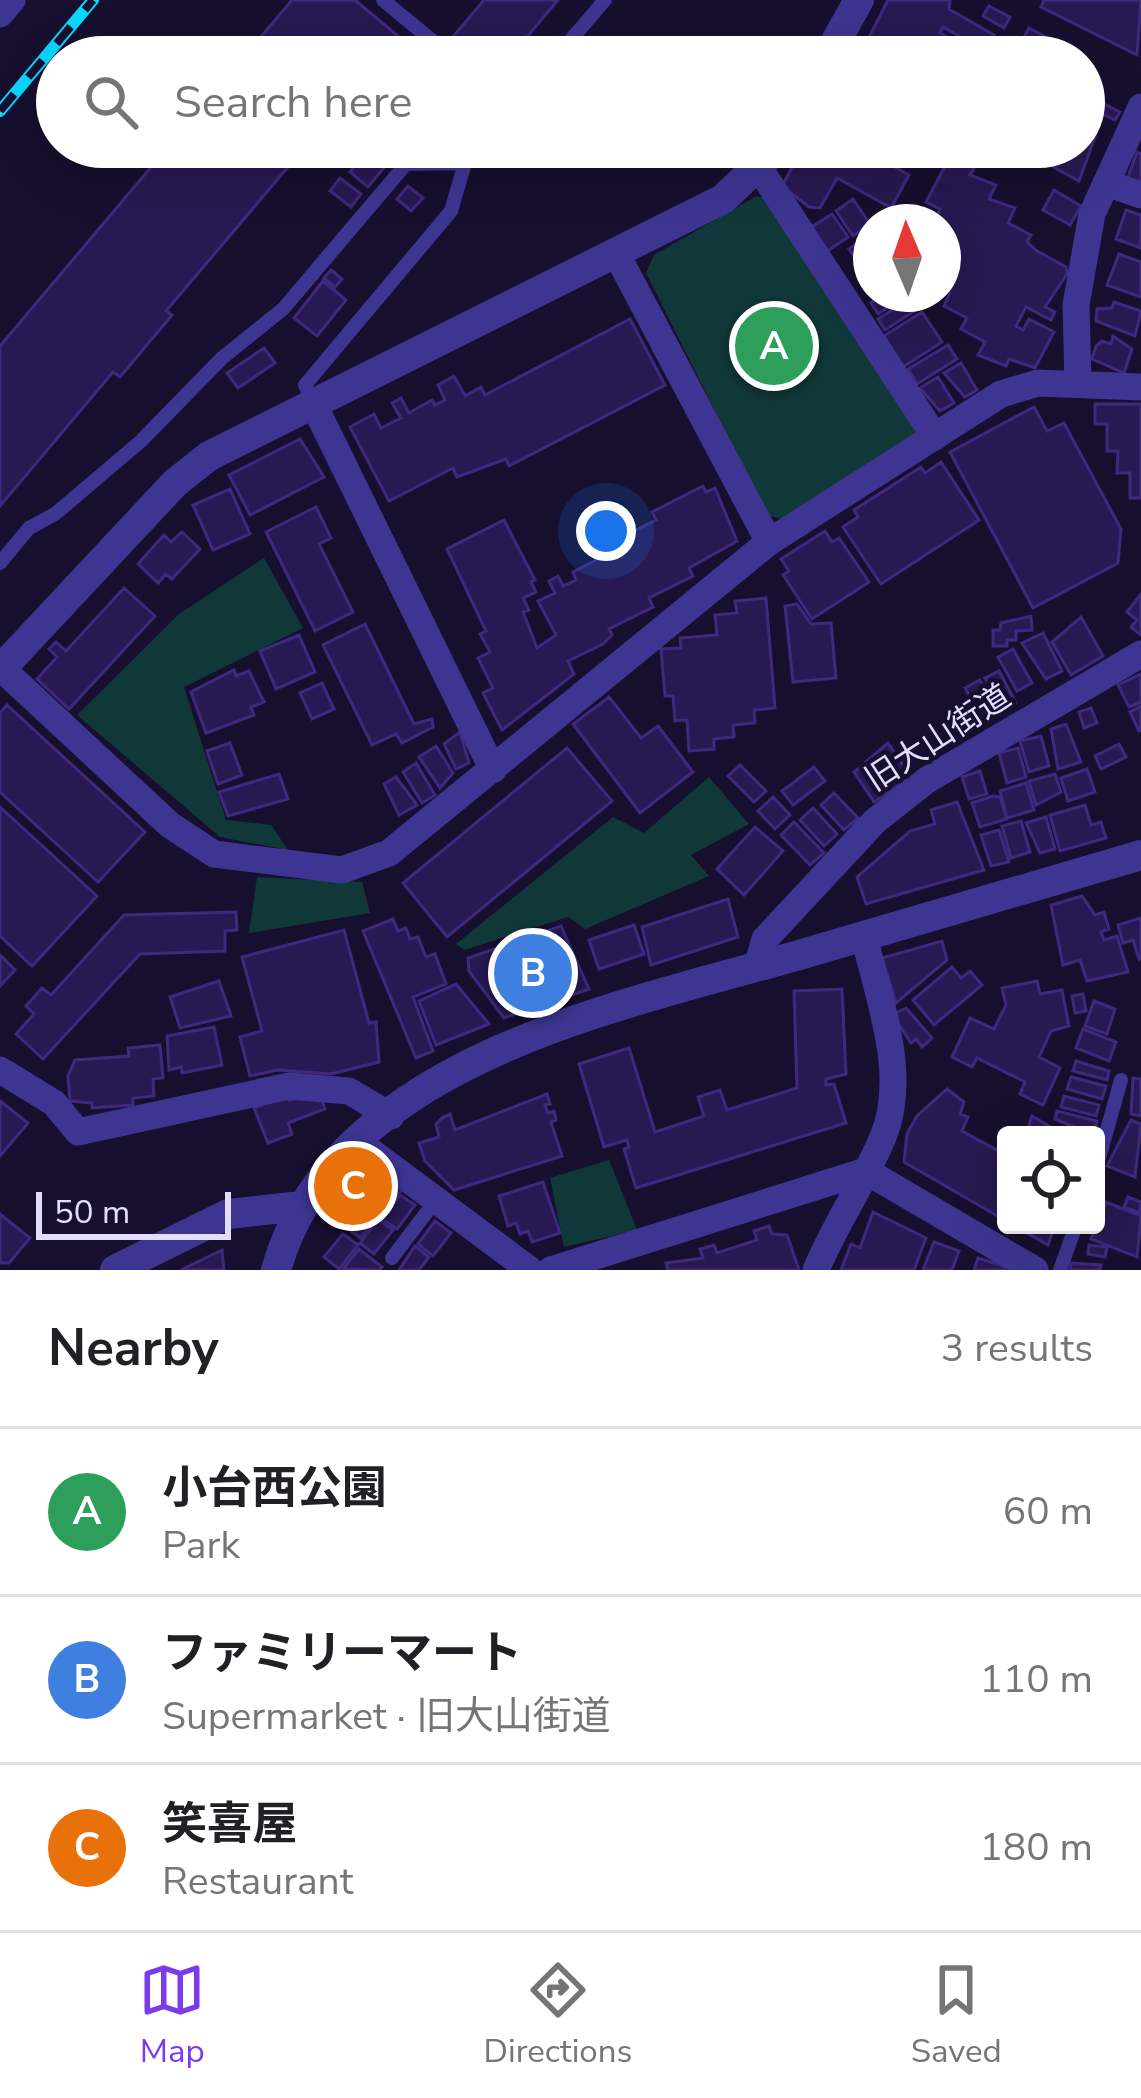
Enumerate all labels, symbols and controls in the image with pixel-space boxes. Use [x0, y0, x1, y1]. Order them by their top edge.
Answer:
search box [36, 36, 1105, 168]
icon: search [78, 69, 144, 135]
text: Search here [174, 72, 413, 133]
north arrow [853, 204, 961, 312]
pin: A [735, 301, 813, 391]
your location [576, 501, 636, 561]
street label: 旧大山街道 [857, 674, 1019, 802]
pin: B [494, 928, 572, 1018]
map controls [997, 1126, 1105, 1234]
button: locate [997, 1126, 1105, 1234]
pin: C [314, 1141, 392, 1231]
scale bar [36, 1186, 231, 1239]
text: 50 m [54, 1190, 130, 1235]
text: Nearby [48, 1313, 219, 1383]
text: 3 results [941, 1322, 1093, 1375]
text: 小台西公園 [162, 1458, 387, 1519]
text: A [72, 1485, 102, 1538]
text: 60 m [1003, 1485, 1093, 1538]
text: Park [162, 1519, 240, 1572]
text: ファミリーマート [162, 1623, 522, 1684]
text: B [74, 1653, 100, 1706]
text: 110 m [979, 1653, 1093, 1706]
text: Supermarket · 旧大山街道 [162, 1690, 611, 1743]
text: 笑喜屋 [162, 1794, 297, 1855]
text: C [74, 1821, 100, 1874]
text: 180 m [979, 1821, 1093, 1874]
text: Restaurant [162, 1855, 353, 1908]
tab: Map [139, 1957, 205, 2074]
tab: Directions [484, 1957, 632, 2074]
tab: Saved [911, 1957, 1002, 2074]

